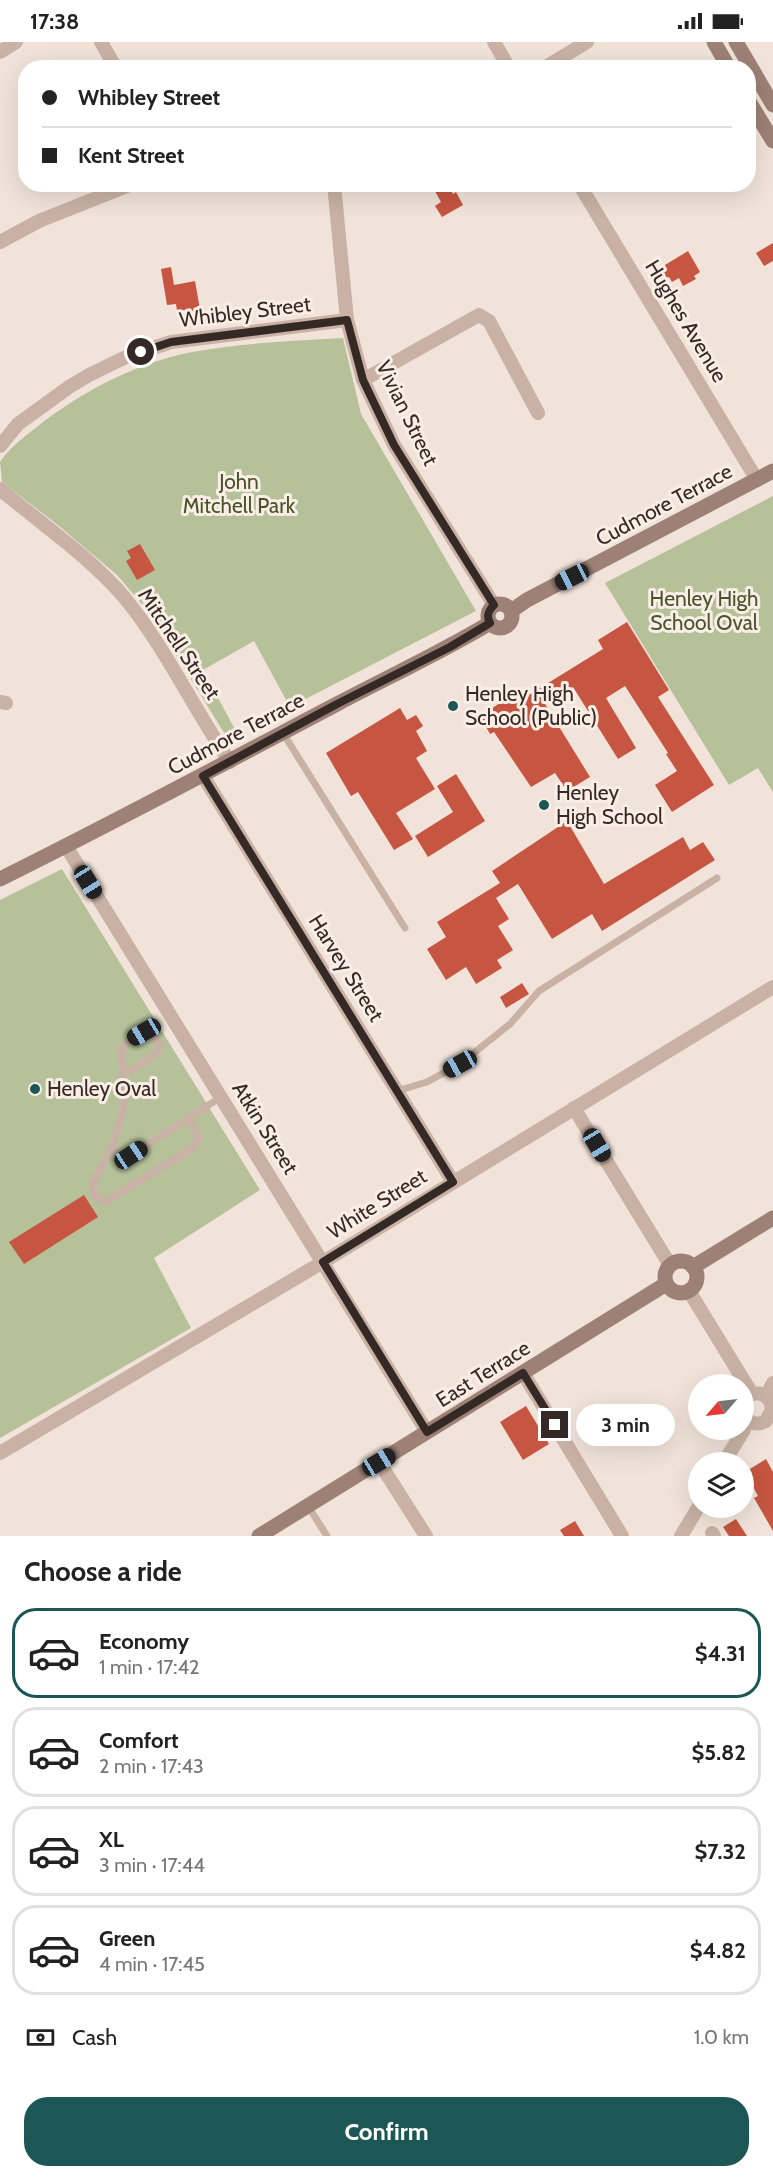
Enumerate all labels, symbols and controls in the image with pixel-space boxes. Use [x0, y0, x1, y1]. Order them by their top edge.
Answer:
text: 17:38 [30, 8, 79, 35]
text: Whibley Street [78, 84, 220, 111]
text: Kent Street [78, 142, 184, 169]
street label: Hughes Avenue [640, 255, 733, 387]
street label: Whibley Street [178, 291, 312, 332]
route start [127, 338, 154, 365]
street label: Vivian Street [371, 356, 444, 469]
street label: Cudmore Terrace [591, 458, 736, 551]
park label: John Mitchell Park [183, 469, 296, 518]
car [552, 561, 592, 593]
street label: Mitchell Street [133, 583, 226, 704]
park label: Henley High School Oval [650, 586, 758, 635]
place label: Henley High School (Public) [465, 681, 597, 730]
street label: Cudmore Terrace [163, 687, 308, 780]
marker: Henley High School (Public) [446, 699, 460, 713]
place label: Henley High School [556, 780, 663, 829]
marker: Henley High School [537, 798, 551, 812]
car [71, 862, 105, 902]
street label: Harvey Street [304, 910, 389, 1026]
car [124, 1015, 164, 1049]
car [440, 1047, 480, 1081]
place label: Henley Oval [47, 1076, 156, 1101]
street label: Atkin Street [227, 1077, 304, 1178]
marker: Henley Oval [28, 1082, 42, 1096]
car [580, 1125, 614, 1165]
car [111, 1138, 151, 1172]
street label: White Street [323, 1163, 431, 1244]
street label: East Terrace [431, 1335, 534, 1412]
north arrow [688, 1374, 754, 1440]
map controls [688, 1374, 754, 1518]
callout: 3 min [576, 1404, 675, 1446]
route end [541, 1411, 568, 1438]
text: 3 min [601, 1413, 650, 1437]
car [359, 1445, 399, 1479]
button: layers [688, 1452, 754, 1518]
text: Choose a ride [24, 1555, 182, 1588]
icon: car [27, 1626, 81, 1680]
text: Economy [99, 1628, 189, 1655]
text: $4.31 [695, 1640, 746, 1667]
text: 1 min · 17:42 [99, 1655, 200, 1679]
icon: car [27, 1725, 81, 1779]
text: Comfort [99, 1727, 178, 1754]
text: $5.82 [692, 1739, 746, 1766]
text: 2 min · 17:43 [99, 1754, 204, 1778]
icon: car [27, 1824, 81, 1878]
text: XL [99, 1826, 124, 1853]
text: $7.32 [694, 1838, 746, 1865]
text: 3 min · 17:44 [99, 1853, 205, 1877]
icon: car [27, 1923, 81, 1977]
text: Green [99, 1925, 155, 1952]
text: $4.82 [690, 1937, 746, 1964]
text: 4 min · 17:45 [99, 1952, 205, 1976]
icon: cash [24, 2021, 57, 2054]
text: Cash [72, 2024, 117, 2051]
text: 1.0 km [694, 2025, 749, 2049]
button: Confirm [24, 2097, 749, 2166]

